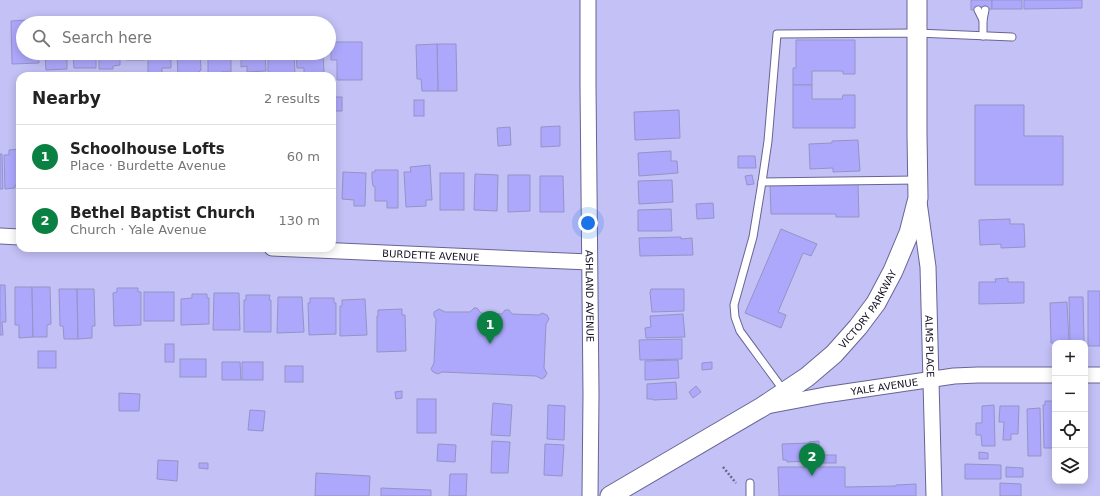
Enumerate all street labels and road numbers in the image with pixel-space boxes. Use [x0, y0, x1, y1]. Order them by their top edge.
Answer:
street label: BURDETTE AVENUE [382, 248, 480, 263]
street label: ASHLAND AVENUE [584, 250, 595, 342]
street label: VICTORY PARKWAY [837, 267, 899, 351]
street label: ALMS PLACE [923, 315, 936, 378]
street label: YALE AVENUE [849, 376, 919, 397]

